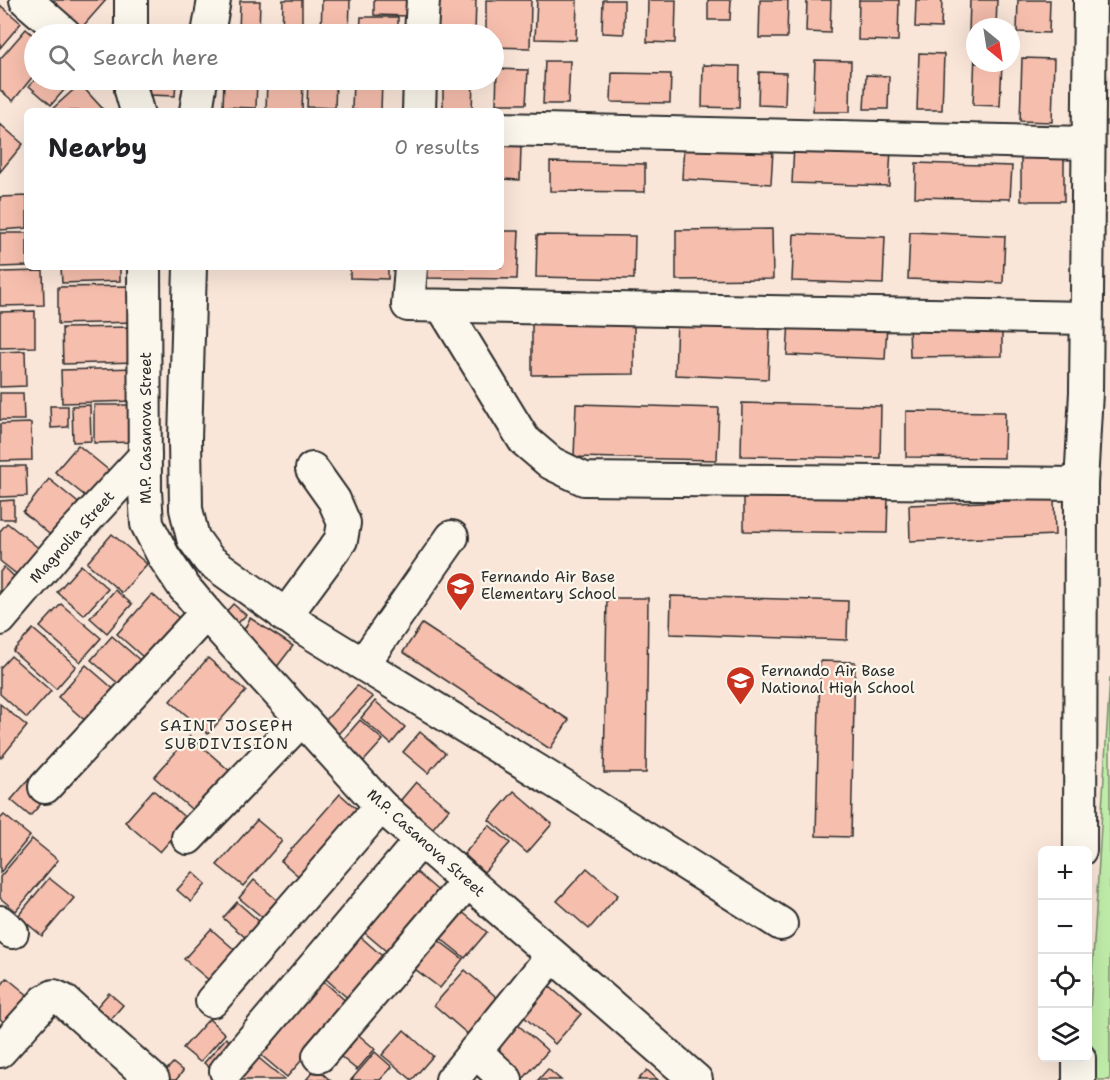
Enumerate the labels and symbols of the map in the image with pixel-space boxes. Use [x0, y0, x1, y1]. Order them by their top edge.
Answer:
north arrow [966, 18, 1020, 72]
street label: M.P. Casanova Street [136, 352, 156, 504]
street label: Magnolia Street [25, 487, 119, 587]
place label: Fernando Air Base Elementary School [481, 567, 617, 604]
school or university icon: Fernando Air Base Elementary School [444, 570, 476, 612]
place label: Fernando Air Base National High School [761, 661, 915, 698]
school or university icon: Fernando Air Base National High School [724, 664, 756, 706]
district label: SAINT JOSEPH SUBDIVISION [160, 715, 294, 754]
street label: M.P. Casanova Street [363, 785, 489, 901]

